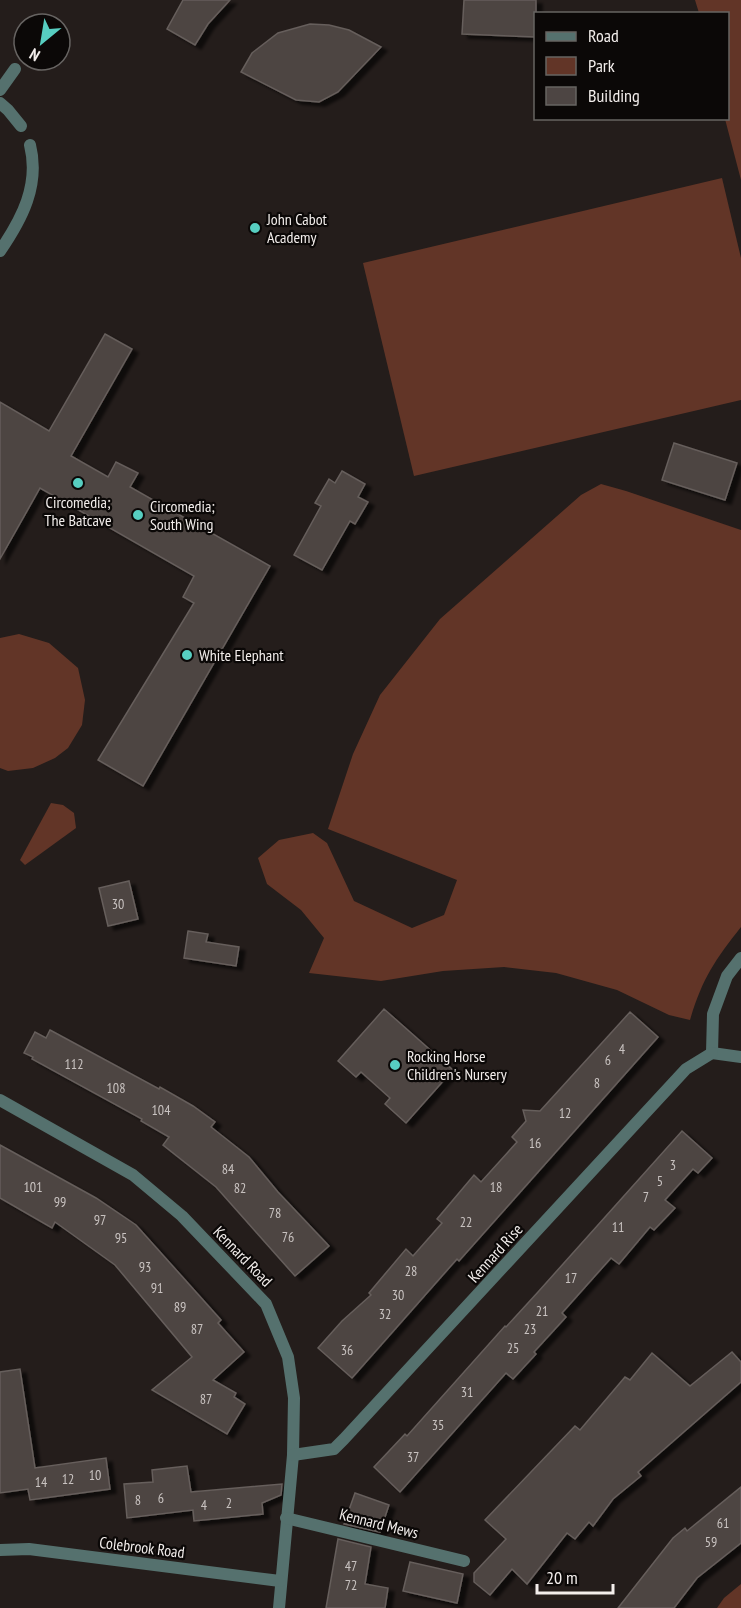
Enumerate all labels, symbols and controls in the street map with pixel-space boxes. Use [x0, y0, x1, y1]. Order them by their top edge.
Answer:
north arrow [12, 12, 72, 72]
legend [534, 12, 729, 120]
text: Road [588, 24, 619, 47]
text: N [26, 44, 43, 66]
text: Park [588, 54, 615, 77]
text: Building [588, 84, 640, 107]
place label: John Cabot Academy [266, 209, 328, 247]
marker: John Cabot Academy [248, 221, 262, 235]
marker: Circomedia; The Batcave [71, 476, 85, 490]
place label: Circomedia; The Batcave [44, 492, 112, 530]
place label: Circomedia; South Wing [150, 496, 215, 534]
marker: Circomedia; South Wing [131, 508, 145, 522]
place label: White Elephant [199, 645, 284, 665]
marker: White Elephant [180, 648, 194, 662]
house number: 30 [112, 895, 124, 913]
house number: 4 [619, 1040, 626, 1058]
place label: Rocking Horse Children's Nursery [407, 1046, 507, 1084]
house number: 6 [605, 1051, 611, 1069]
house number: 112 [65, 1055, 83, 1073]
marker: Rocking Horse Children's Nursery [388, 1058, 402, 1072]
house number: 8 [594, 1074, 600, 1092]
house number: 108 [107, 1079, 125, 1097]
house number: 104 [152, 1101, 171, 1119]
house number: 12 [559, 1104, 571, 1122]
house number: 16 [529, 1134, 541, 1152]
house number: 3 [670, 1156, 676, 1174]
house number: 84 [222, 1160, 235, 1178]
house number: 5 [657, 1172, 663, 1190]
house number: 101 [24, 1178, 42, 1196]
house number: 18 [490, 1178, 502, 1196]
house number: 82 [234, 1179, 246, 1197]
house number: 7 [643, 1188, 649, 1206]
house number: 99 [54, 1193, 66, 1211]
house number: 78 [269, 1204, 281, 1222]
house number: 97 [94, 1211, 106, 1229]
house number: 22 [460, 1213, 472, 1231]
house number: 11 [612, 1218, 624, 1236]
street label: Kennard Rise [463, 1219, 527, 1287]
street label: Kennard Road [209, 1222, 277, 1290]
house number: 76 [282, 1228, 294, 1246]
house number: 95 [115, 1229, 127, 1247]
house number: 93 [139, 1258, 151, 1276]
house number: 28 [405, 1262, 417, 1280]
house number: 17 [565, 1269, 577, 1287]
house number: 91 [151, 1279, 163, 1297]
house number: 30 [392, 1286, 404, 1304]
house number: 89 [174, 1298, 186, 1316]
house number: 21 [536, 1302, 548, 1320]
house number: 32 [379, 1305, 391, 1323]
house number: 87 [191, 1320, 203, 1338]
house number: 23 [524, 1320, 536, 1338]
house number: 25 [507, 1339, 519, 1357]
house number: 36 [341, 1341, 353, 1359]
house number: 31 [461, 1383, 473, 1401]
house number: 87 [200, 1390, 212, 1408]
house number: 35 [432, 1416, 444, 1434]
house number: 37 [407, 1448, 419, 1466]
house number: 10 [89, 1466, 101, 1484]
house number: 12 [62, 1470, 74, 1488]
house number: 14 [35, 1473, 48, 1491]
house number: 6 [158, 1489, 164, 1507]
house number: 8 [135, 1491, 141, 1509]
house number: 2 [226, 1494, 232, 1512]
house number: 4 [201, 1496, 208, 1514]
street label: Kennard Mews [338, 1504, 420, 1542]
house number: 61 [717, 1514, 729, 1532]
street label: Colebrook Road [98, 1532, 186, 1562]
house number: 59 [705, 1533, 717, 1551]
house number: 47 [345, 1557, 357, 1575]
scale bar [537, 1557, 614, 1595]
text: 20 m [546, 1566, 578, 1589]
house number: 72 [345, 1576, 357, 1594]

